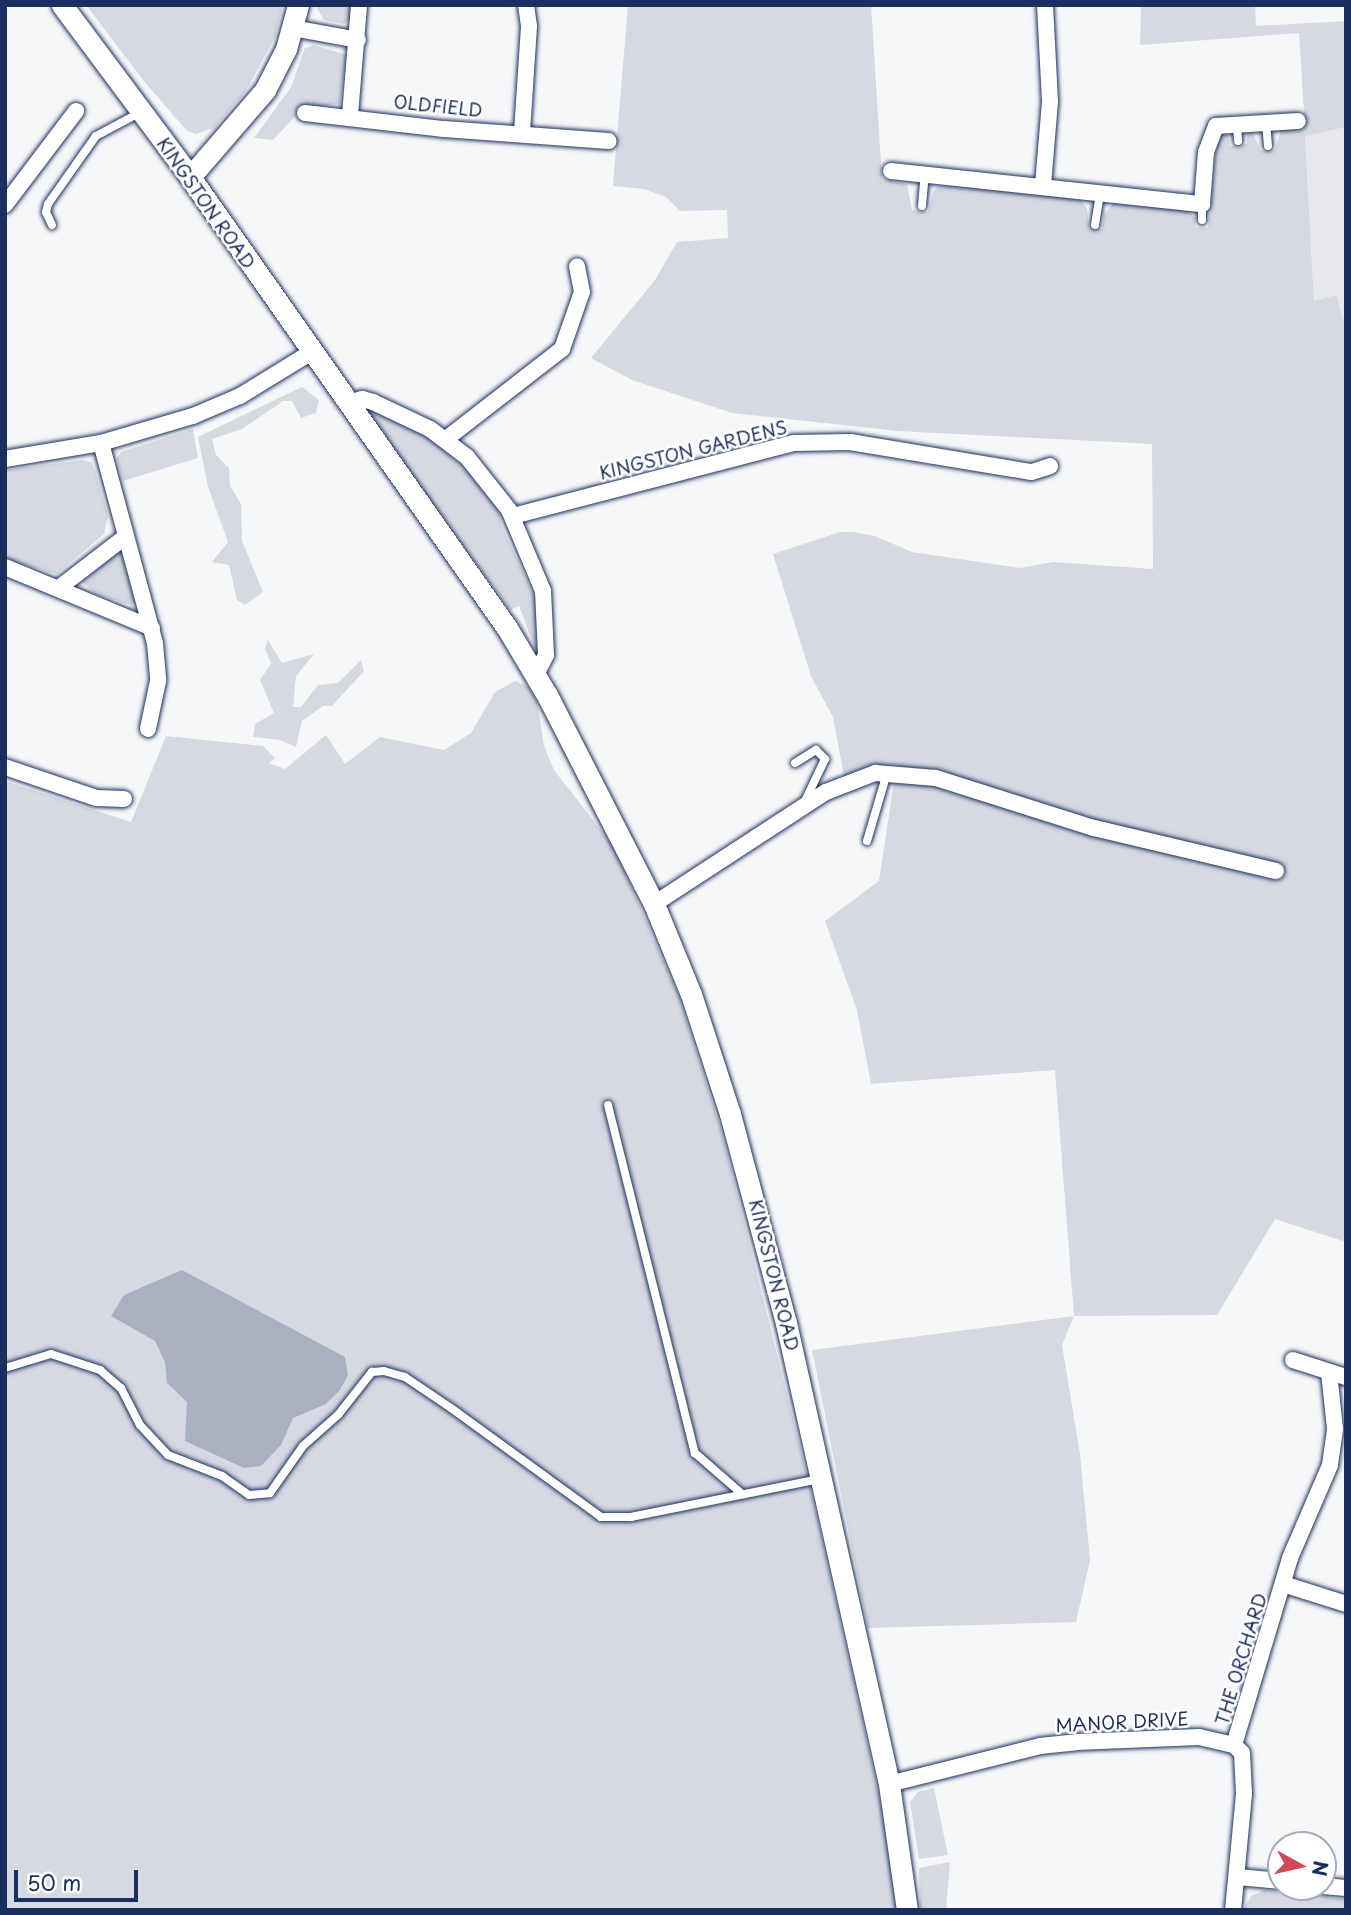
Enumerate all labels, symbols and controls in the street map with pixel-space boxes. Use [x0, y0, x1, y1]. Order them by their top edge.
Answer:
street label: OLDFIELD [392, 91, 484, 121]
street label: KINGSTON ROAD [152, 132, 260, 274]
street label: KINGSTON GARDENS [596, 416, 790, 484]
street label: KINGSTON ROAD [744, 1196, 804, 1354]
street label: THE ORCHARD [1211, 1590, 1271, 1728]
street label: MANOR DRIVE [1055, 1708, 1189, 1736]
north arrow [1267, 1831, 1337, 1901]
scale bar [18, 1856, 142, 1900]
text: N [1306, 1859, 1336, 1878]
text: 50 m [27, 1866, 81, 1898]

